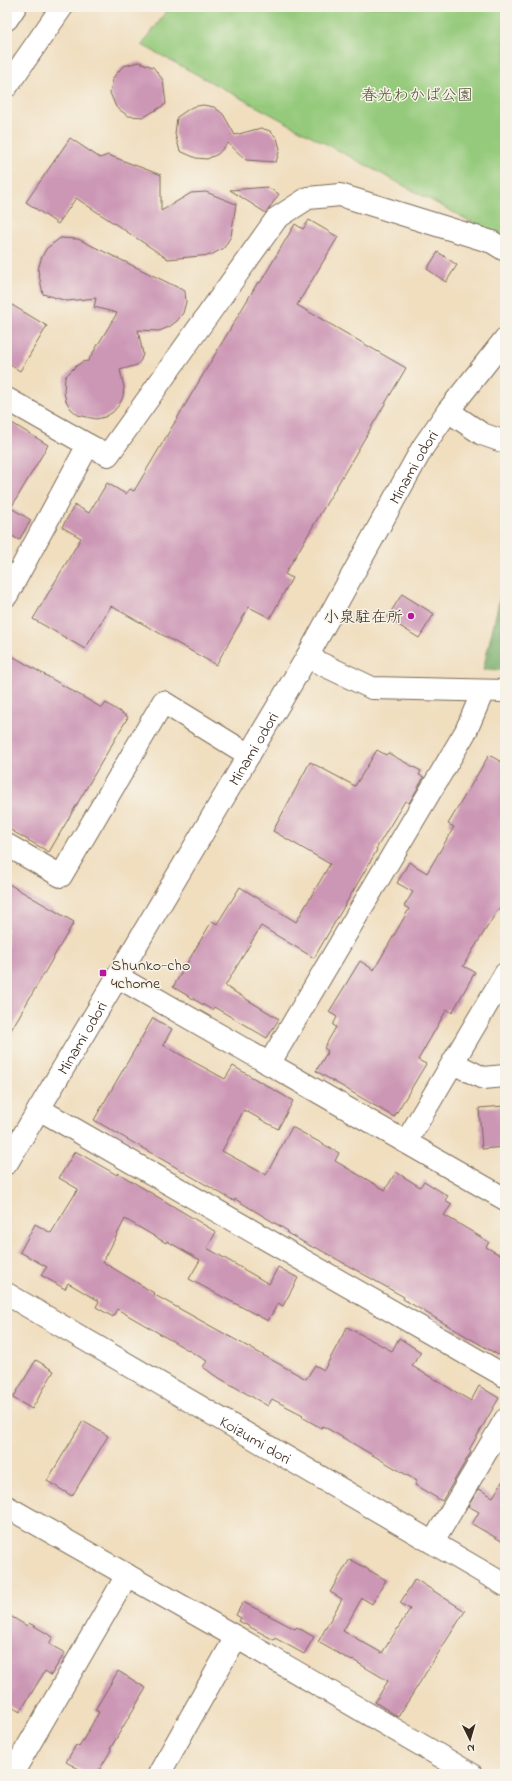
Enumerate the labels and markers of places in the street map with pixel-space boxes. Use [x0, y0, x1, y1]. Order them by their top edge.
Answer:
place label: 小泉駐在所 [323, 606, 403, 630]
marker: 小泉駐在所 [406, 611, 416, 621]
place label: Shunko-cho 4chome [111, 954, 190, 996]
marker: Shunko-cho 4chome [98, 968, 108, 978]

